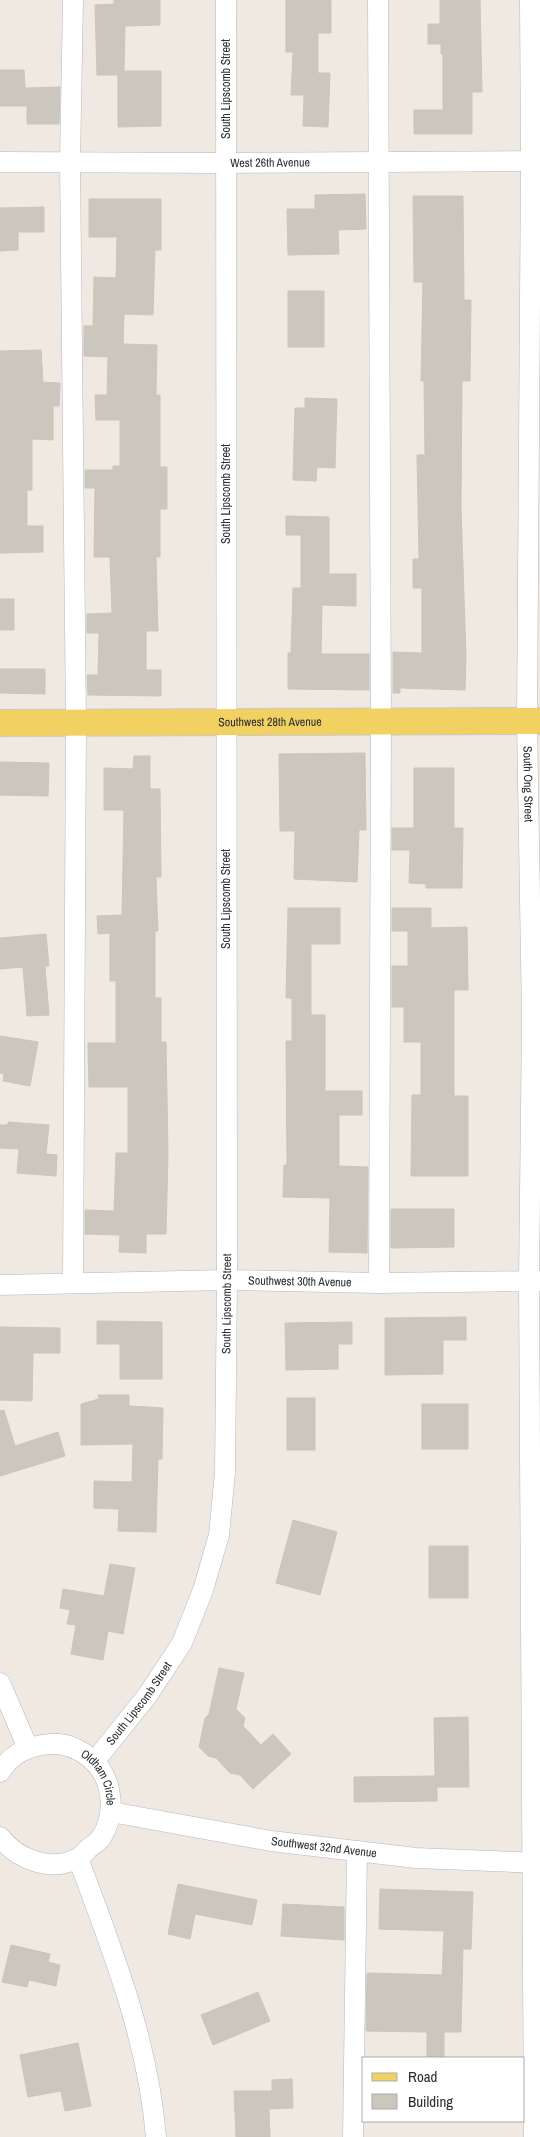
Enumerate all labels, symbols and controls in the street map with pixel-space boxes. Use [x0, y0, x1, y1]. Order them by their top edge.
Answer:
street label: South Lipscomb Street [218, 39, 234, 139]
street label: West 26th Avenue [230, 154, 310, 171]
street label: South Lipscomb Street [218, 444, 234, 544]
street label: Southwest 28th Avenue [218, 714, 322, 730]
street label: South Ong Street [519, 746, 537, 822]
street label: South Lipscomb Street [218, 849, 234, 949]
street label: South Lipscomb Street [218, 1253, 235, 1354]
street label: Southwest 30th Avenue [248, 1272, 352, 1290]
street label: South Lipscomb Street [103, 1658, 176, 1748]
street label: Oldham Circle [78, 1746, 119, 1806]
street label: Southwest 32nd Avenue [270, 1833, 378, 1861]
legend [362, 2057, 525, 2122]
text: Road [408, 2066, 437, 2087]
text: Building [408, 2091, 453, 2112]

